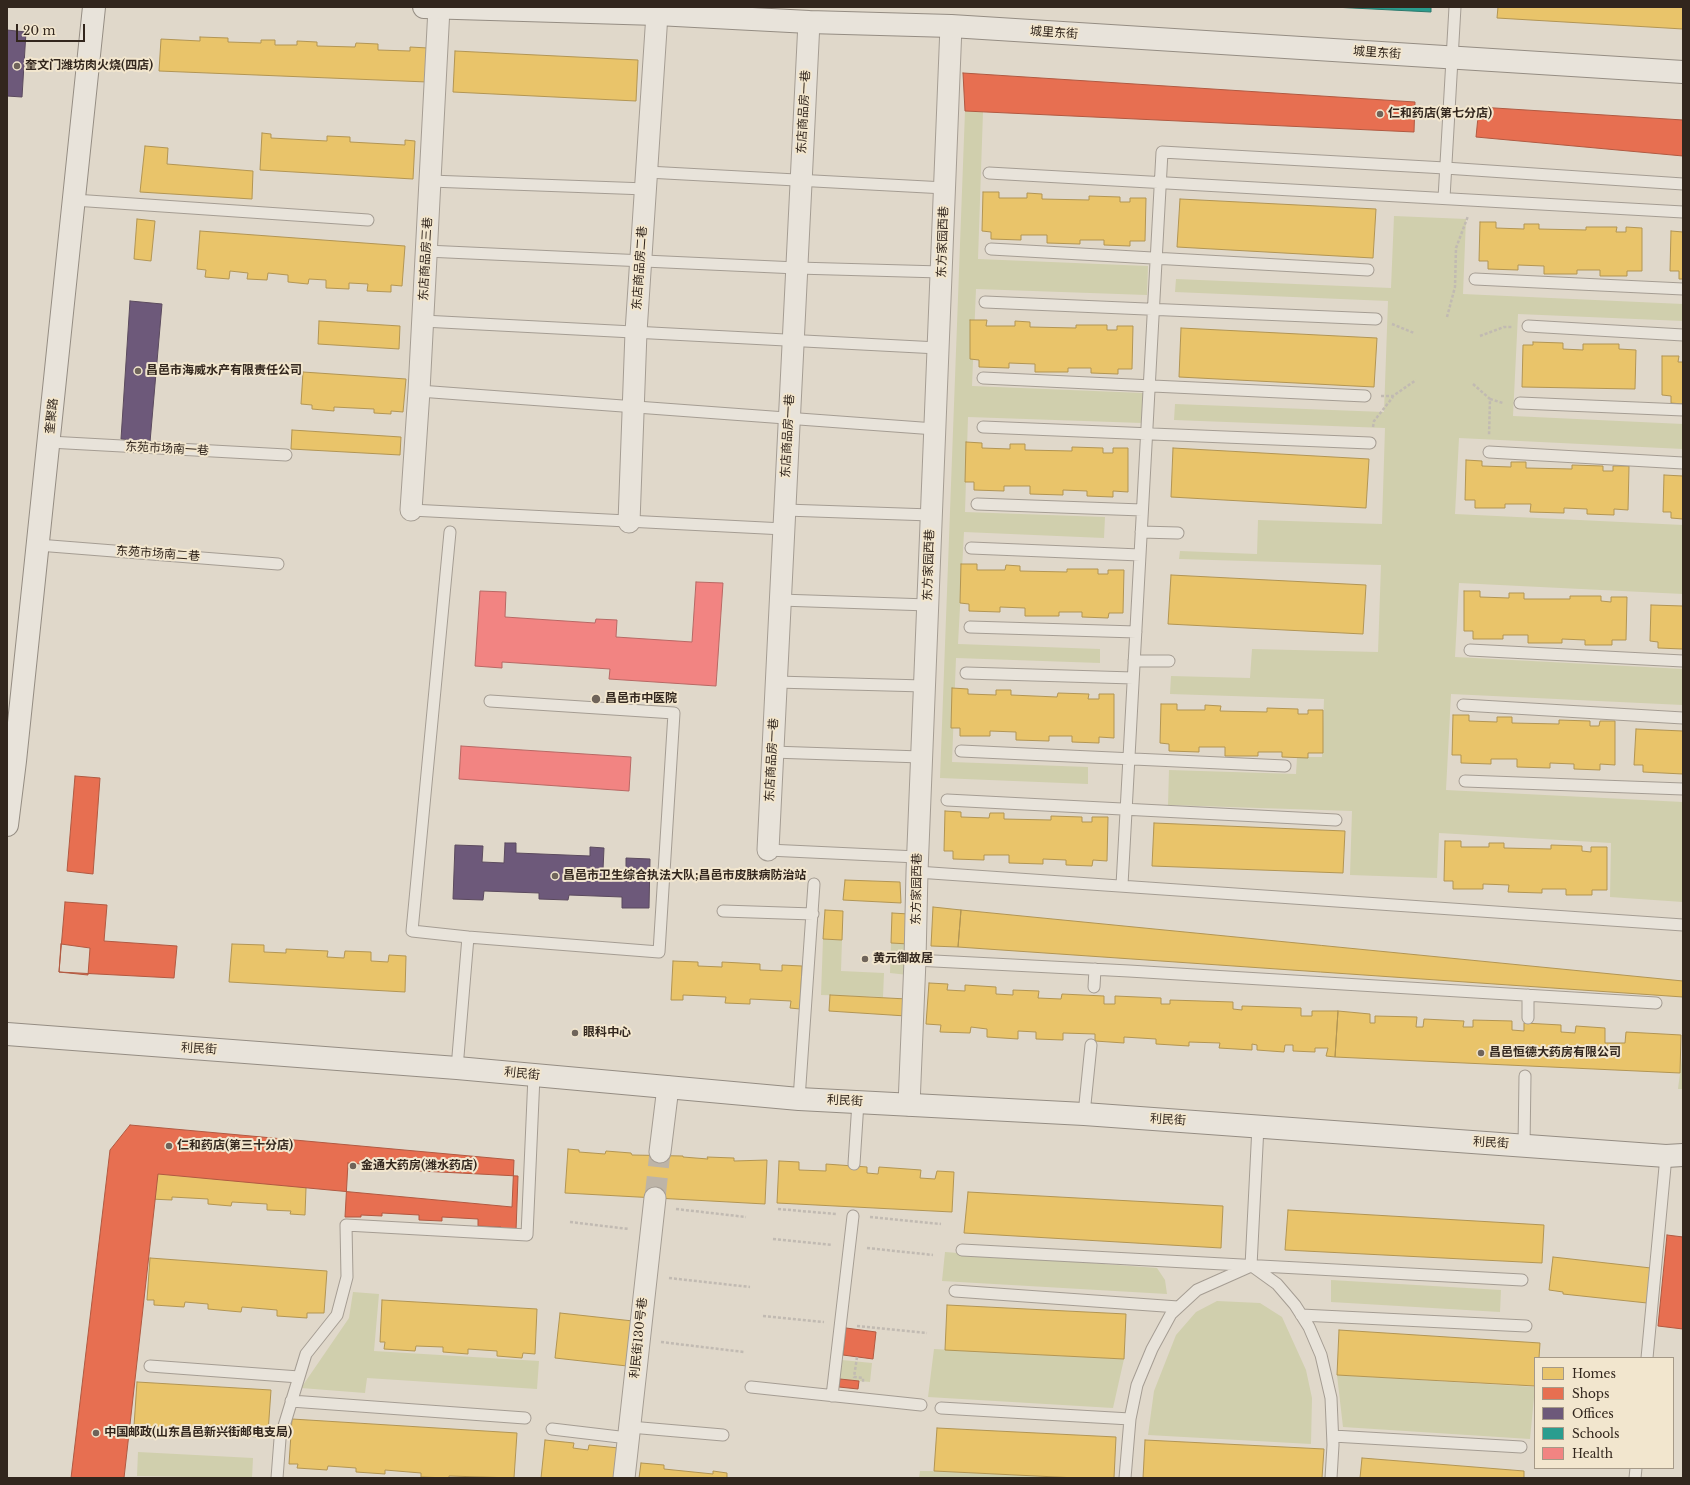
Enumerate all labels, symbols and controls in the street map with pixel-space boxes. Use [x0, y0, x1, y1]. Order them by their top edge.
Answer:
scale bar [18, 16, 87, 42]
text: 20 m [23, 23, 55, 38]
street label: 城里东街 [1030, 24, 1078, 42]
street label: 城里东街 [1353, 44, 1401, 62]
place label: 奎文门潍坊肉火烧(四店) [25, 59, 153, 73]
marker: 奎文门潍坊肉火烧(四店) [12, 61, 22, 71]
street label: 东店商品房一巷 [795, 70, 813, 154]
place label: 仁和药店(第七分店) [1388, 107, 1492, 121]
marker: 仁和药店(第七分店) [1375, 109, 1385, 119]
street label: 东方家园西巷 [935, 206, 951, 278]
street label: 东店商品房三巷 [417, 217, 435, 301]
street label: 东店商品房二巷 [630, 226, 650, 310]
place label: 昌邑市海威水产有限责任公司 [146, 364, 302, 378]
marker: 昌邑市海威水产有限责任公司 [133, 366, 143, 376]
street label: 东店商品房一巷 [779, 394, 797, 478]
street label: 奎聚路 [43, 397, 61, 435]
street label: 东苑市场南一巷 [125, 440, 209, 458]
street label: 东方家园西巷 [921, 529, 937, 601]
street label: 东苑市场南二巷 [116, 544, 200, 564]
place label: 昌邑市中医院 [605, 692, 677, 706]
marker: 昌邑市中医院 [590, 693, 602, 705]
street label: 东店商品房一巷 [763, 718, 781, 802]
street label: 东方家园西巷 [909, 853, 925, 925]
place label: 昌邑市卫生综合执法大队;昌邑市皮肤病防治站 [563, 869, 807, 883]
marker: 昌邑市卫生综合执法大队;昌邑市皮肤病防治站 [550, 871, 560, 881]
place label: 黄元御故居 [873, 952, 933, 966]
marker: 黄元御故居 [860, 954, 870, 964]
place label: 眼科中心 [583, 1026, 631, 1040]
marker: 眼科中心 [570, 1028, 580, 1038]
street label: 利民街 [181, 1041, 217, 1057]
place label: 昌邑恒德大药房有限公司 [1489, 1046, 1621, 1060]
marker: 昌邑恒德大药房有限公司 [1476, 1048, 1486, 1058]
street label: 利民街 [503, 1065, 541, 1083]
street label: 利民街 [827, 1093, 863, 1109]
street label: 利民街 [1150, 1112, 1186, 1128]
street label: 利民街 [1473, 1135, 1509, 1151]
place label: 仁和药店(第三十分店) [177, 1139, 293, 1153]
marker: 仁和药店(第三十分店) [164, 1141, 174, 1151]
place label: 金通大药房(潍水药店) [361, 1159, 477, 1173]
marker: 金通大药房(潍水药店) [348, 1161, 358, 1171]
street label: 利民街130号巷 [628, 1297, 650, 1379]
legend [1534, 1357, 1674, 1469]
text: Homes [1572, 1366, 1616, 1381]
text: Shops [1572, 1386, 1609, 1401]
text: Offices [1572, 1406, 1614, 1421]
place label: 中国邮政(山东昌邑新兴街邮电支局) [104, 1426, 292, 1440]
text: Schools [1572, 1426, 1619, 1441]
marker: 中国邮政(山东昌邑新兴街邮电支局) [91, 1428, 101, 1438]
text: Health [1572, 1446, 1613, 1461]

